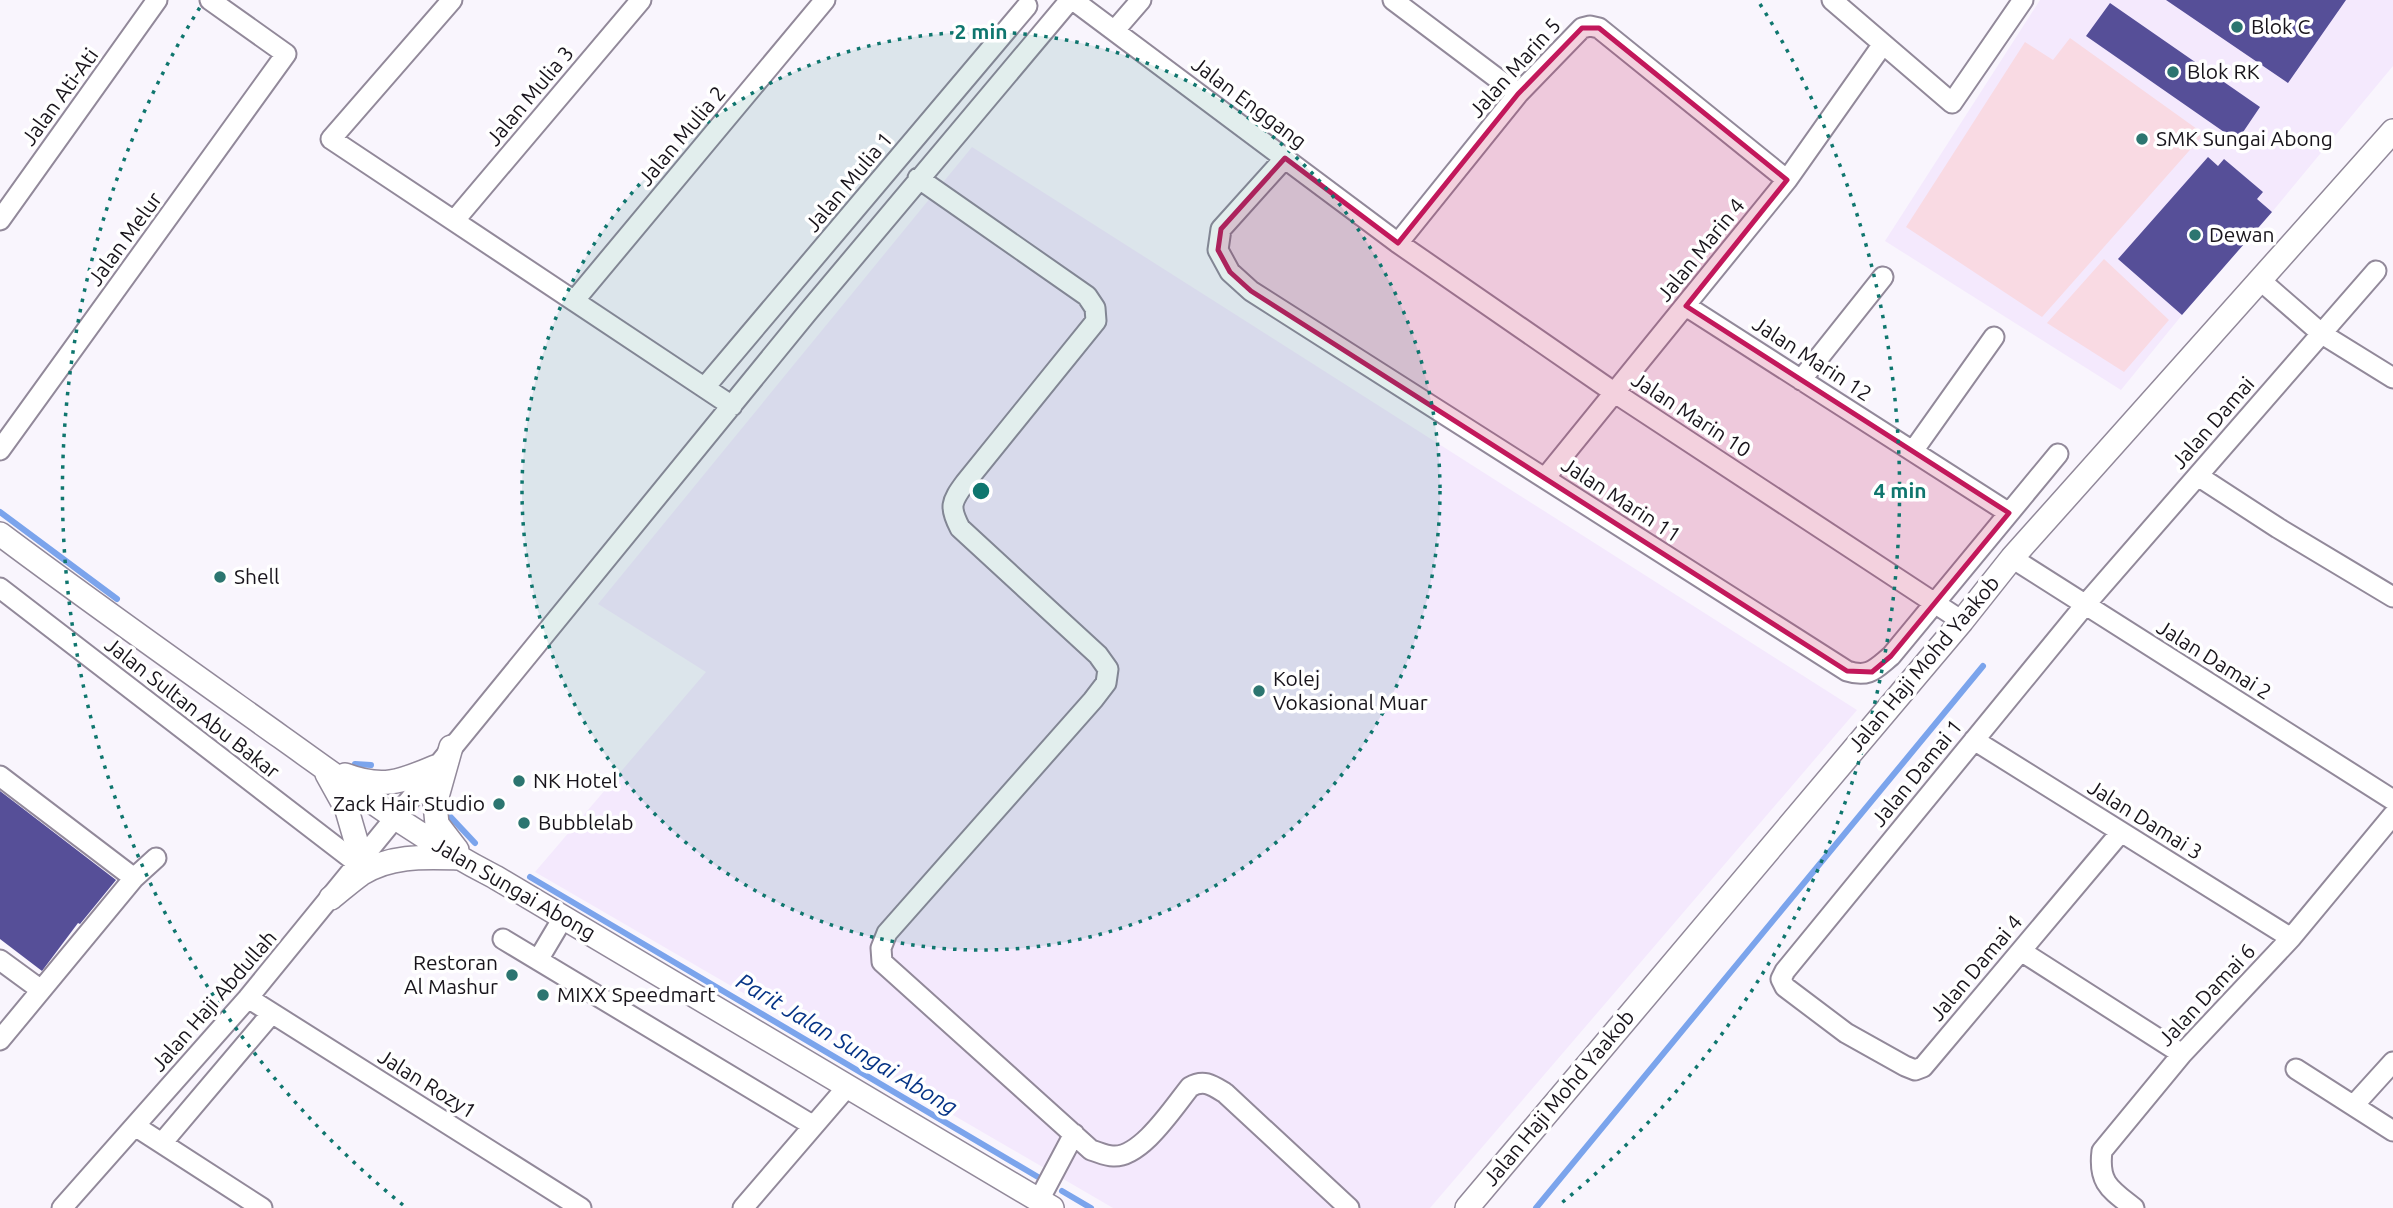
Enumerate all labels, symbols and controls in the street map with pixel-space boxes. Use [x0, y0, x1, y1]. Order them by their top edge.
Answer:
street label: Jalan Marin 5 [1464, 13, 1565, 122]
place label: Blok C [2251, 14, 2311, 38]
text: 2 min [954, 19, 1008, 43]
marker: Blok C [2229, 19, 2245, 35]
street label: Jalan Mulia 3 [481, 41, 578, 150]
street label: Jalan Ati-Ati [16, 43, 103, 150]
street label: Jalan Enggang [1188, 51, 1312, 153]
place label: Blok RK [2187, 59, 2260, 83]
marker: Blok RK [2165, 64, 2181, 80]
street label: Jalan Mulia 2 [633, 81, 730, 190]
place label: SMK Sungai Abong [2156, 126, 2333, 150]
street label: Jalan Mulia 1 [800, 127, 897, 236]
marker: SMK Sungai Abong [2134, 131, 2150, 147]
street label: Jalan Melur [82, 187, 166, 290]
street label: Jalan Marin 4 [1652, 193, 1749, 306]
place label: Dewan [2209, 222, 2274, 246]
marker: Dewan [2187, 227, 2203, 243]
street label: Jalan Marin 12 [1749, 311, 1876, 405]
street label: Jalan Marin 10 [1628, 367, 1755, 461]
street label: Jalan Damai [2166, 371, 2259, 473]
street label: Jalan Marin 11 [1558, 452, 1685, 546]
text: 4 min [1873, 478, 1927, 502]
centre of rings [969, 479, 993, 503]
place label: Shell [234, 564, 280, 588]
marker: Shell [212, 569, 228, 585]
street label: Jalan Haji Mohd Yaakob [1843, 571, 2004, 756]
street label: Jalan Damai 2 [2153, 614, 2276, 704]
street label: Jalan Sultan Abu Bakar [101, 632, 285, 783]
place label: Kolej Vokasional Muar [1273, 666, 1428, 714]
marker: Kolej Vokasional Muar [1251, 683, 1267, 699]
street label: Jalan Damai 1 [1866, 714, 1967, 831]
place label: NK Hotel [533, 768, 618, 792]
marker: NK Hotel [511, 773, 527, 789]
street label: Jalan Damai 3 [2084, 774, 2207, 864]
place label: Zack Hair Studio [333, 791, 485, 815]
marker: Zack Hair Studio [491, 796, 507, 812]
place label: Bubblelab [538, 810, 634, 834]
marker: Bubblelab [516, 815, 532, 831]
street label: Jalan Sungai Abong [429, 832, 600, 945]
street label: Jalan Damai 4 [1924, 910, 2026, 1025]
street label: Jalan Haji Abdullah [146, 925, 281, 1076]
street label: Jalan Damai 6 [2153, 938, 2260, 1050]
place label: Restoran Al Mashur [404, 950, 498, 998]
marker: Restoran Al Mashur [504, 967, 520, 983]
water label: Parit Jalan Sungai Abong [733, 968, 962, 1119]
place label: MIXX Speedmart [557, 982, 716, 1006]
marker: MIXX Speedmart [535, 987, 551, 1003]
street label: Jalan Haji Mohd Yaakob [1478, 1005, 1639, 1190]
street label: Jalan Rozy1 [374, 1044, 481, 1123]

